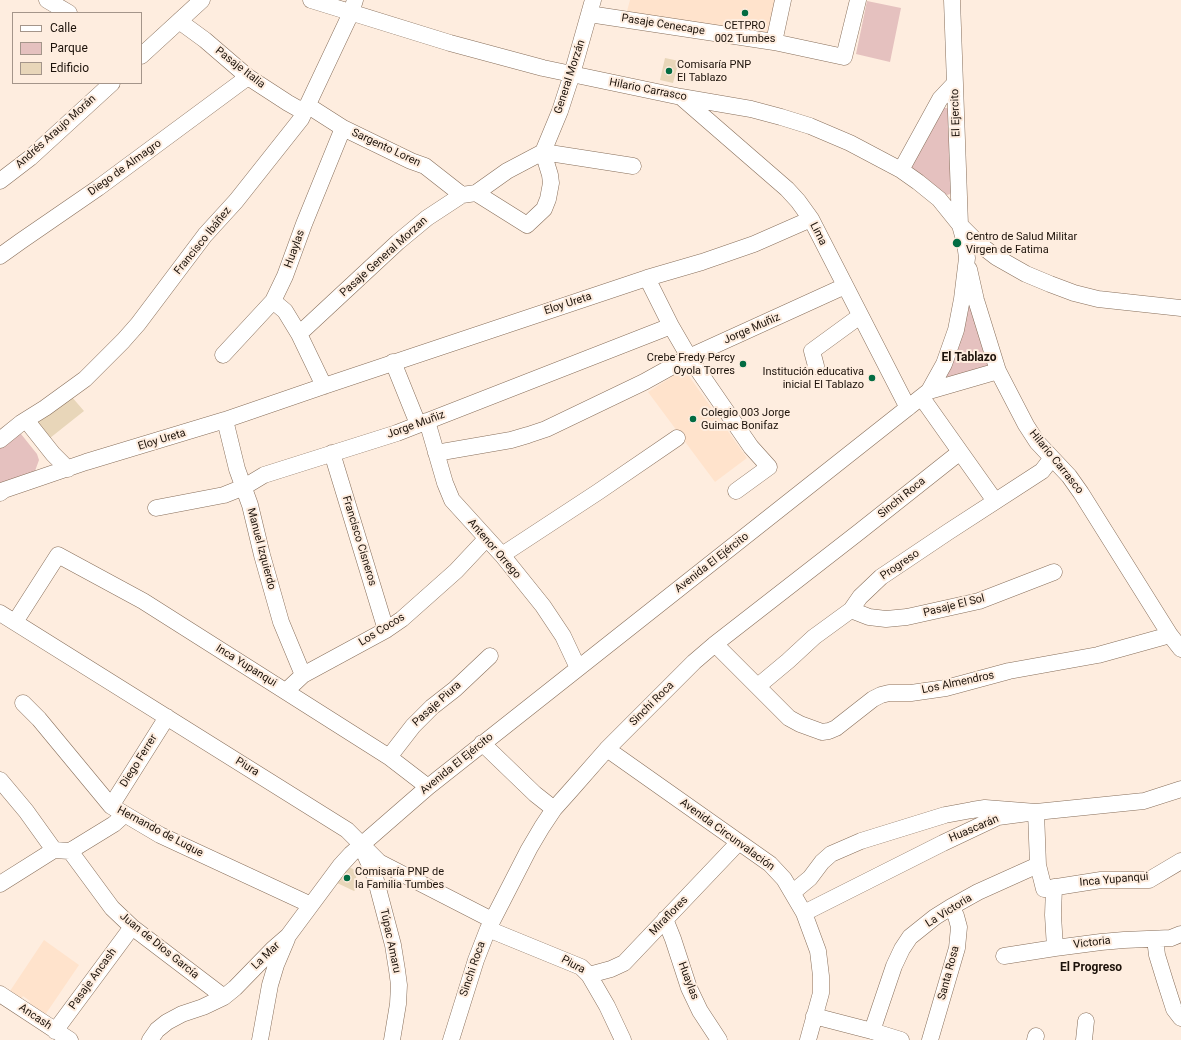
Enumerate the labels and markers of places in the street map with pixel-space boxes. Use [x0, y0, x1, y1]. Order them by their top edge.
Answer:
marker: CETPRO 002 Tumbes [740, 8, 750, 18]
place label: CETPRO 002 Tumbes [715, 19, 775, 45]
place label: Comisaría PNP El Tablazo [677, 58, 751, 84]
marker: Comisaría PNP El Tablazo [664, 66, 674, 76]
place label: Centro de Salud Militar Virgen de Fatima [966, 230, 1077, 256]
marker: Centro de Salud Militar Virgen de Fatima [951, 237, 963, 249]
place label: Crebe Fredy Percy Oyola Torres [647, 351, 735, 377]
marker: Crebe Fredy Percy Oyola Torres [738, 359, 748, 369]
place label: Institución educativa inicial El Tablazo [762, 365, 864, 391]
marker: Institución educativa inicial El Tablazo [867, 373, 877, 383]
place label: Colegio 003 Jorge Guimac Bonifaz [701, 406, 790, 432]
marker: Colegio 003 Jorge Guimac Bonifaz [688, 414, 698, 424]
place label: Comisaría PNP de la Familia Tumbes [355, 865, 444, 891]
marker: Comisaría PNP de la Familia Tumbes [342, 873, 352, 883]

